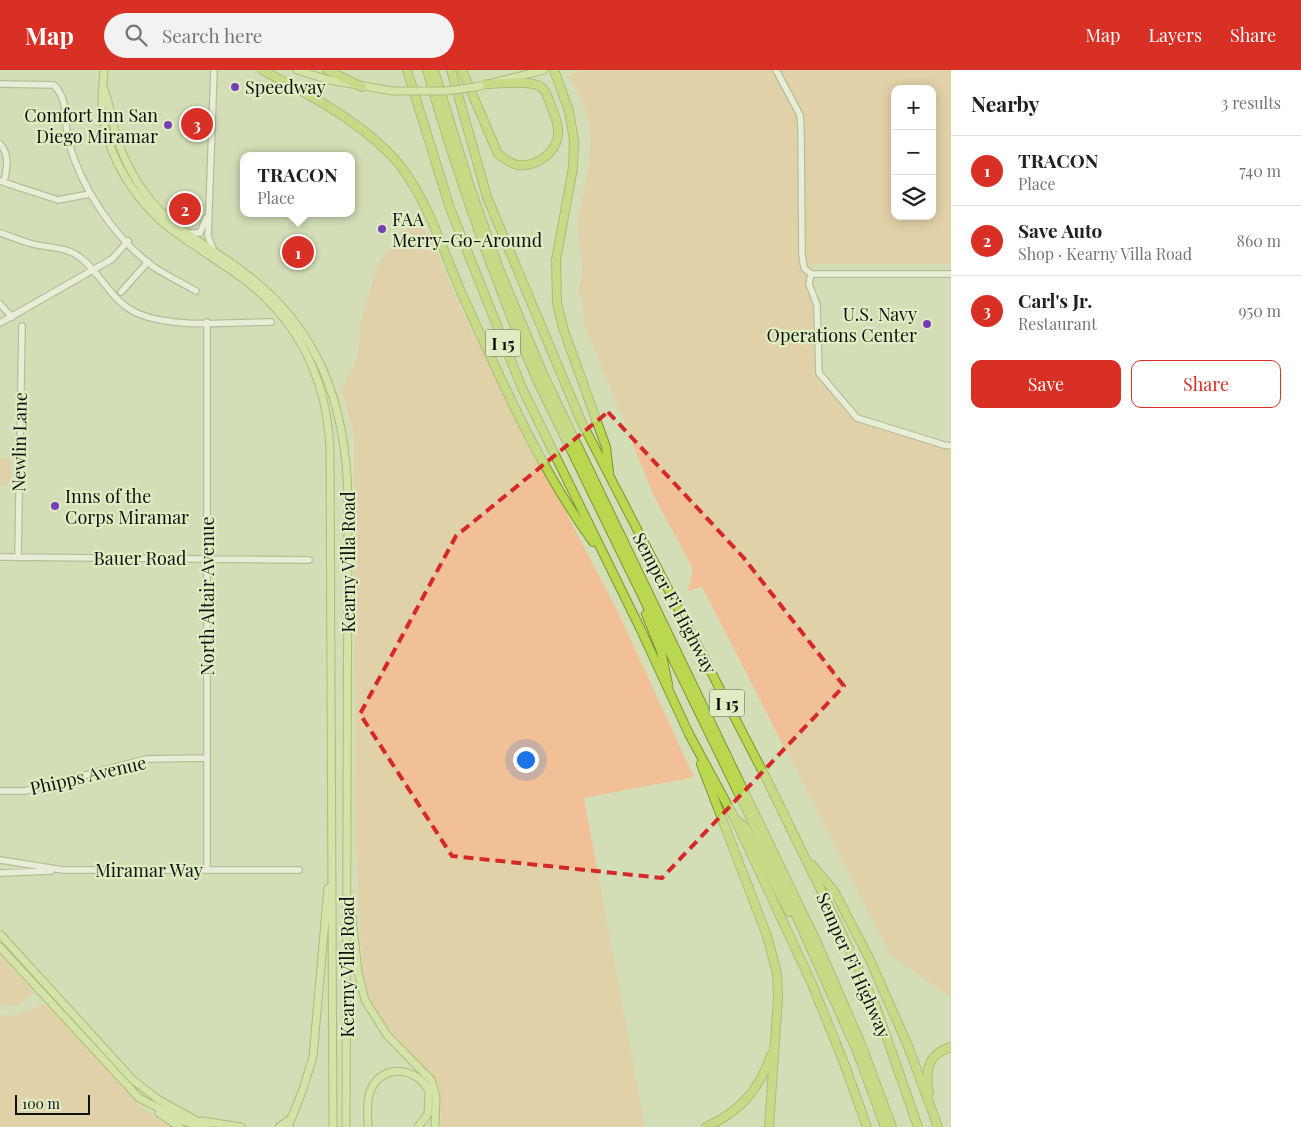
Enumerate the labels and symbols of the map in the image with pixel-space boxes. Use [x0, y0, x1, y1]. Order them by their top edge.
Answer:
place label: Speedway [245, 75, 326, 99]
marker: Speedway [229, 81, 241, 93]
place label: Comfort Inn San Diego Miramar [24, 103, 158, 148]
pin: 3 [181, 105, 213, 143]
marker: Comfort Inn San Diego Miramar [162, 119, 174, 131]
pin: 2 [169, 190, 201, 228]
place label: FAA Merry-Go-Around [392, 207, 543, 252]
marker: FAA Merry-Go-Around [376, 223, 388, 235]
pin: 1 [282, 233, 314, 271]
place label: U.S. Navy Operations Center [767, 302, 917, 347]
marker: U.S. Navy Operations Center [921, 318, 933, 330]
road number: I 15 [486, 330, 520, 356]
street label: Newlin Lane [6, 392, 32, 492]
place label: Inns of the Corps Miramar [65, 484, 189, 529]
street label: Kearny Villa Road [336, 491, 360, 633]
marker: Inns of the Corps Miramar [49, 500, 61, 512]
street label: North Altair Avenue [195, 516, 219, 676]
street label: Semper Fi Highway [628, 528, 722, 678]
street label: Bauer Road [94, 546, 187, 570]
road number: I 15 [710, 690, 744, 716]
your location [513, 747, 539, 773]
street label: Phipps Avenue [28, 750, 148, 800]
street label: Miramar Way [95, 858, 203, 882]
street label: Semper Fi Highway [811, 888, 897, 1042]
street label: Kearny Villa Road [335, 896, 359, 1038]
scale bar [15, 1092, 90, 1115]

